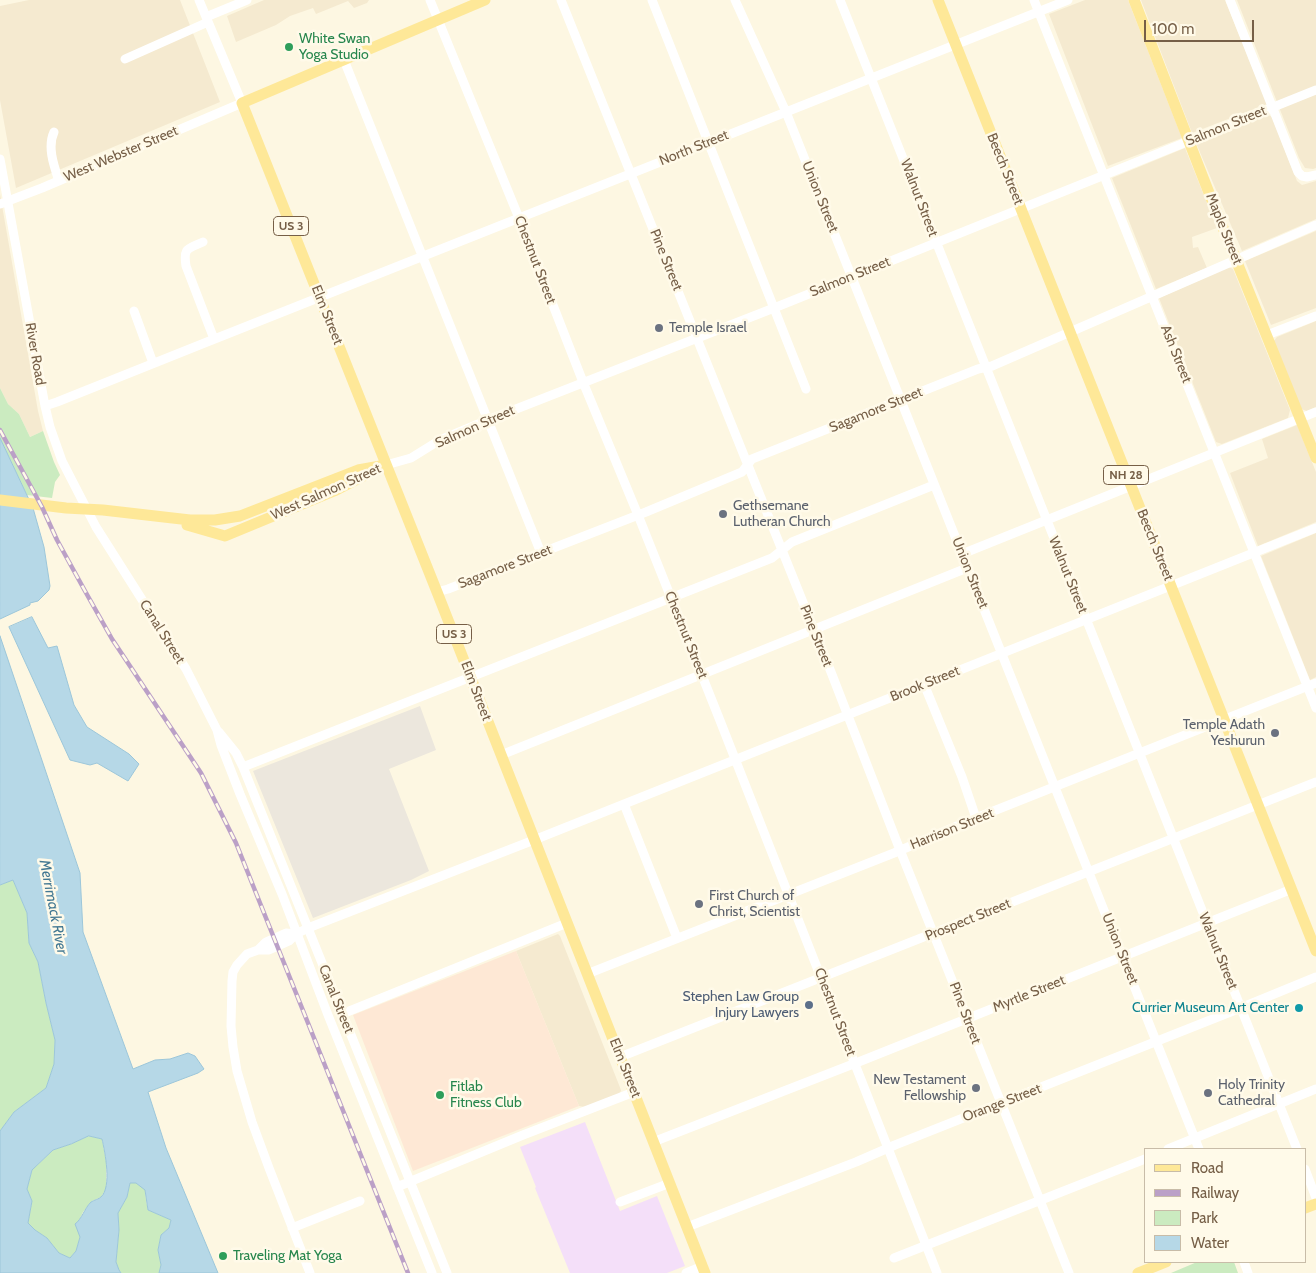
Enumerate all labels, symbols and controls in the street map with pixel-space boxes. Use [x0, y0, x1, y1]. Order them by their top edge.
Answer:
scale bar [1146, 10, 1256, 42]
text: 100 m [1152, 20, 1194, 38]
place label: White Swan Yoga Studio [299, 31, 370, 64]
marker: White Swan Yoga Studio [283, 41, 295, 53]
street label: Salmon Street [1183, 102, 1269, 150]
street label: West Webster Street [61, 122, 181, 186]
street label: North Street [657, 126, 731, 170]
street label: Beech Street [983, 131, 1027, 207]
street label: Walnut Street [897, 157, 941, 239]
street label: Union Street [798, 159, 842, 235]
street label: Maple Street [1202, 191, 1246, 267]
street label: Chestnut Street [511, 214, 559, 306]
road number: US 3 [274, 217, 308, 236]
street label: Pine Street [646, 227, 686, 293]
street label: Salmon Street [807, 253, 893, 301]
street label: Elm Street [308, 283, 346, 347]
place label: Temple Israel [669, 320, 747, 336]
street label: River Road [21, 321, 49, 387]
marker: Temple Israel [653, 322, 665, 334]
street label: Ash Street [1157, 323, 1195, 385]
street label: Sagamore Street [827, 384, 925, 436]
street label: Salmon Street [433, 402, 517, 452]
street label: West Salmon Street [268, 460, 384, 524]
road number: NH 28 [1104, 466, 1148, 484]
place label: Gethsemane Lutheran Church [733, 498, 830, 530]
street label: Beech Street [1133, 507, 1177, 583]
marker: Gethsemane Lutheran Church [717, 508, 729, 520]
street label: Walnut Street [1045, 534, 1091, 616]
street label: Union Street [948, 535, 992, 611]
street label: Sagamore Street [456, 541, 554, 593]
street label: Chestnut Street [661, 589, 711, 681]
street label: Canal Street [136, 597, 188, 667]
street label: Pine Street [796, 603, 836, 669]
road number: US 3 [436, 624, 472, 644]
street label: Elm Street [457, 659, 495, 723]
street label: Brook Street [888, 662, 962, 706]
place label: Temple Adath Yeshurun [1183, 717, 1265, 750]
marker: Temple Adath Yeshurun [1269, 727, 1281, 739]
street label: Harrison Street [908, 805, 996, 853]
water label: Merrimack River [35, 858, 71, 956]
place label: First Church of Christ, Scientist [709, 888, 800, 920]
street label: Prospect Street [923, 895, 1013, 945]
marker: First Church of Christ, Scientist [693, 898, 705, 910]
street label: Walnut Street [1195, 910, 1241, 992]
street label: Union Street [1098, 911, 1142, 987]
street label: Canal Street [315, 962, 357, 1036]
street label: Chestnut Street [811, 966, 859, 1058]
street label: Myrtle Street [990, 972, 1068, 1016]
street label: Pine Street [946, 980, 984, 1046]
place label: Stephen Law Group Injury Lawyers [682, 989, 799, 1022]
marker: Stephen Law Group Injury Lawyers [803, 999, 815, 1011]
place label: Currier Museum Art Center [1132, 1000, 1289, 1016]
marker: Currier Museum Art Center [1293, 1002, 1305, 1014]
street label: Elm Street [606, 1036, 644, 1100]
place label: New Testament Fellowship [873, 1072, 966, 1104]
place label: Holy Trinity Cathedral [1218, 1077, 1285, 1110]
place label: Fitlab Fitness Club [450, 1079, 522, 1112]
street label: Orange Street [960, 1080, 1044, 1126]
marker: New Testament Fellowship [970, 1082, 982, 1094]
marker: Holy Trinity Cathedral [1202, 1087, 1214, 1099]
marker: Fitlab Fitness Club [434, 1089, 446, 1101]
legend [1144, 1148, 1306, 1263]
text: Road [1191, 1159, 1224, 1177]
text: Railway [1191, 1184, 1239, 1202]
text: Park [1191, 1209, 1218, 1227]
text: Water [1191, 1234, 1229, 1252]
place label: Traveling Mat Yoga [233, 1248, 342, 1264]
marker: Traveling Mat Yoga [217, 1250, 229, 1262]

